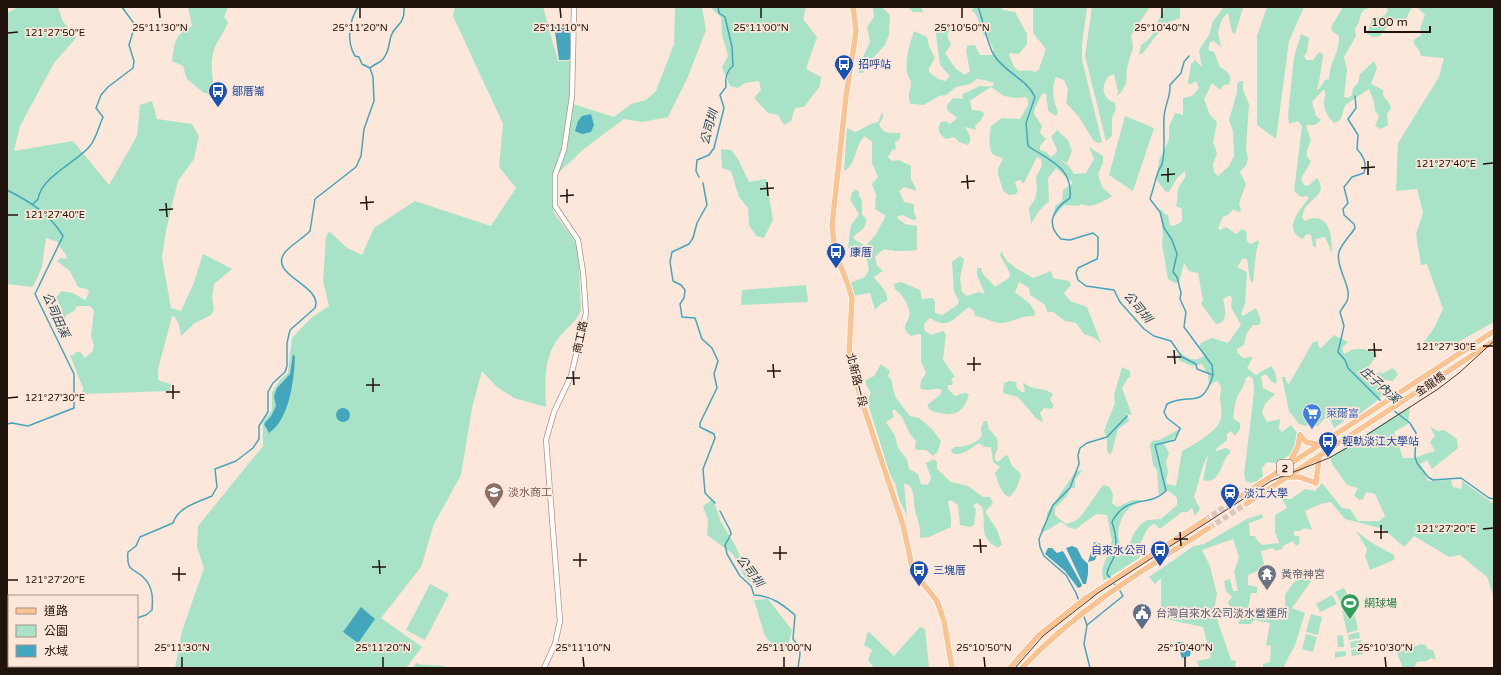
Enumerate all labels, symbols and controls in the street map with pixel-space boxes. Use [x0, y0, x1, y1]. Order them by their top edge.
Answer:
scale bar [1365, 8, 1430, 34]
text: 100 m [1371, 15, 1408, 29]
text: 25°11'30"N [132, 22, 188, 34]
text: 25°11'20"N [332, 22, 388, 34]
text: 25°11'10"N [533, 22, 589, 34]
text: 25°11'00"N [733, 22, 789, 34]
text: 25°10'50"N [934, 22, 990, 34]
text: 25°10'40"N [1134, 22, 1190, 34]
text: 121°27'50"E [25, 27, 85, 39]
bus stop icon: 招呼站 [833, 53, 855, 81]
place label: 招呼站 [858, 58, 891, 71]
bus stop icon: 鄒厝崙 [207, 80, 229, 108]
place label: 鄒厝崙 [232, 85, 265, 98]
water label: 公司圳 [698, 106, 721, 146]
text: 121°27'40"E [1416, 158, 1476, 170]
text: 121°27'40"E [25, 209, 85, 221]
bus stop icon: 康厝 [825, 241, 847, 269]
place label: 康厝 [850, 246, 872, 259]
water label: 公司圳 [1121, 289, 1156, 327]
water label: 公司田溪 [40, 290, 73, 342]
street label: 商工路 [571, 320, 590, 355]
text: 121°27'30"E [1416, 341, 1476, 353]
street label: 北新路一段 [844, 352, 869, 408]
water label: 庄子內溪 [1357, 364, 1404, 408]
street label: 金龍橋 [1413, 370, 1448, 399]
text: 121°27'30"E [25, 392, 85, 404]
supermarket icon: 萊爾富 [1301, 402, 1323, 430]
place label: 萊爾富 [1326, 407, 1359, 420]
bus stop icon: 輕軌淡江大學站 [1317, 430, 1339, 458]
place label: 輕軌淡江大學站 [1342, 435, 1419, 448]
road number: 2 [1277, 460, 1293, 476]
school or university icon: 淡水商工 [483, 481, 505, 509]
station icon: 淡江大學 [1219, 482, 1241, 510]
place label: 淡水商工 [508, 486, 552, 499]
place label: 淡江大學 [1244, 487, 1288, 500]
text: 121°27'20"E [1416, 523, 1476, 535]
bus stop icon: 自來水公司 [1149, 539, 1171, 567]
place label: 自來水公司 [1091, 544, 1146, 557]
water label: 公司圳 [734, 552, 768, 591]
bus stop icon: 三塊厝 [908, 559, 930, 587]
temple icon: 黃帝神宮 [1256, 563, 1278, 591]
place label: 三塊厝 [933, 564, 966, 577]
place label: 黃帝神宮 [1281, 568, 1325, 581]
text: 121°27'20"E [25, 574, 85, 586]
sports icon: 網球場 [1339, 592, 1361, 620]
legend [8, 595, 138, 667]
place label: 網球場 [1364, 597, 1397, 610]
public building icon: 台灣自來水公司淡水營運所 [1131, 602, 1153, 630]
text: 道路 [44, 604, 68, 618]
place label: 台灣自來水公司淡水營運所 [1156, 607, 1288, 620]
text: 公園 [44, 624, 68, 638]
text: 25°11'30"N [154, 642, 210, 654]
text: 25°11'20"N [355, 642, 411, 654]
text: 25°11'10"N [555, 642, 611, 654]
text: 25°11'00"N [756, 642, 812, 654]
text: 25°10'50"N [956, 642, 1012, 654]
text: 25°10'40"N [1157, 642, 1213, 654]
text: 25°10'30"N [1357, 642, 1413, 654]
text: 水域 [44, 644, 68, 658]

